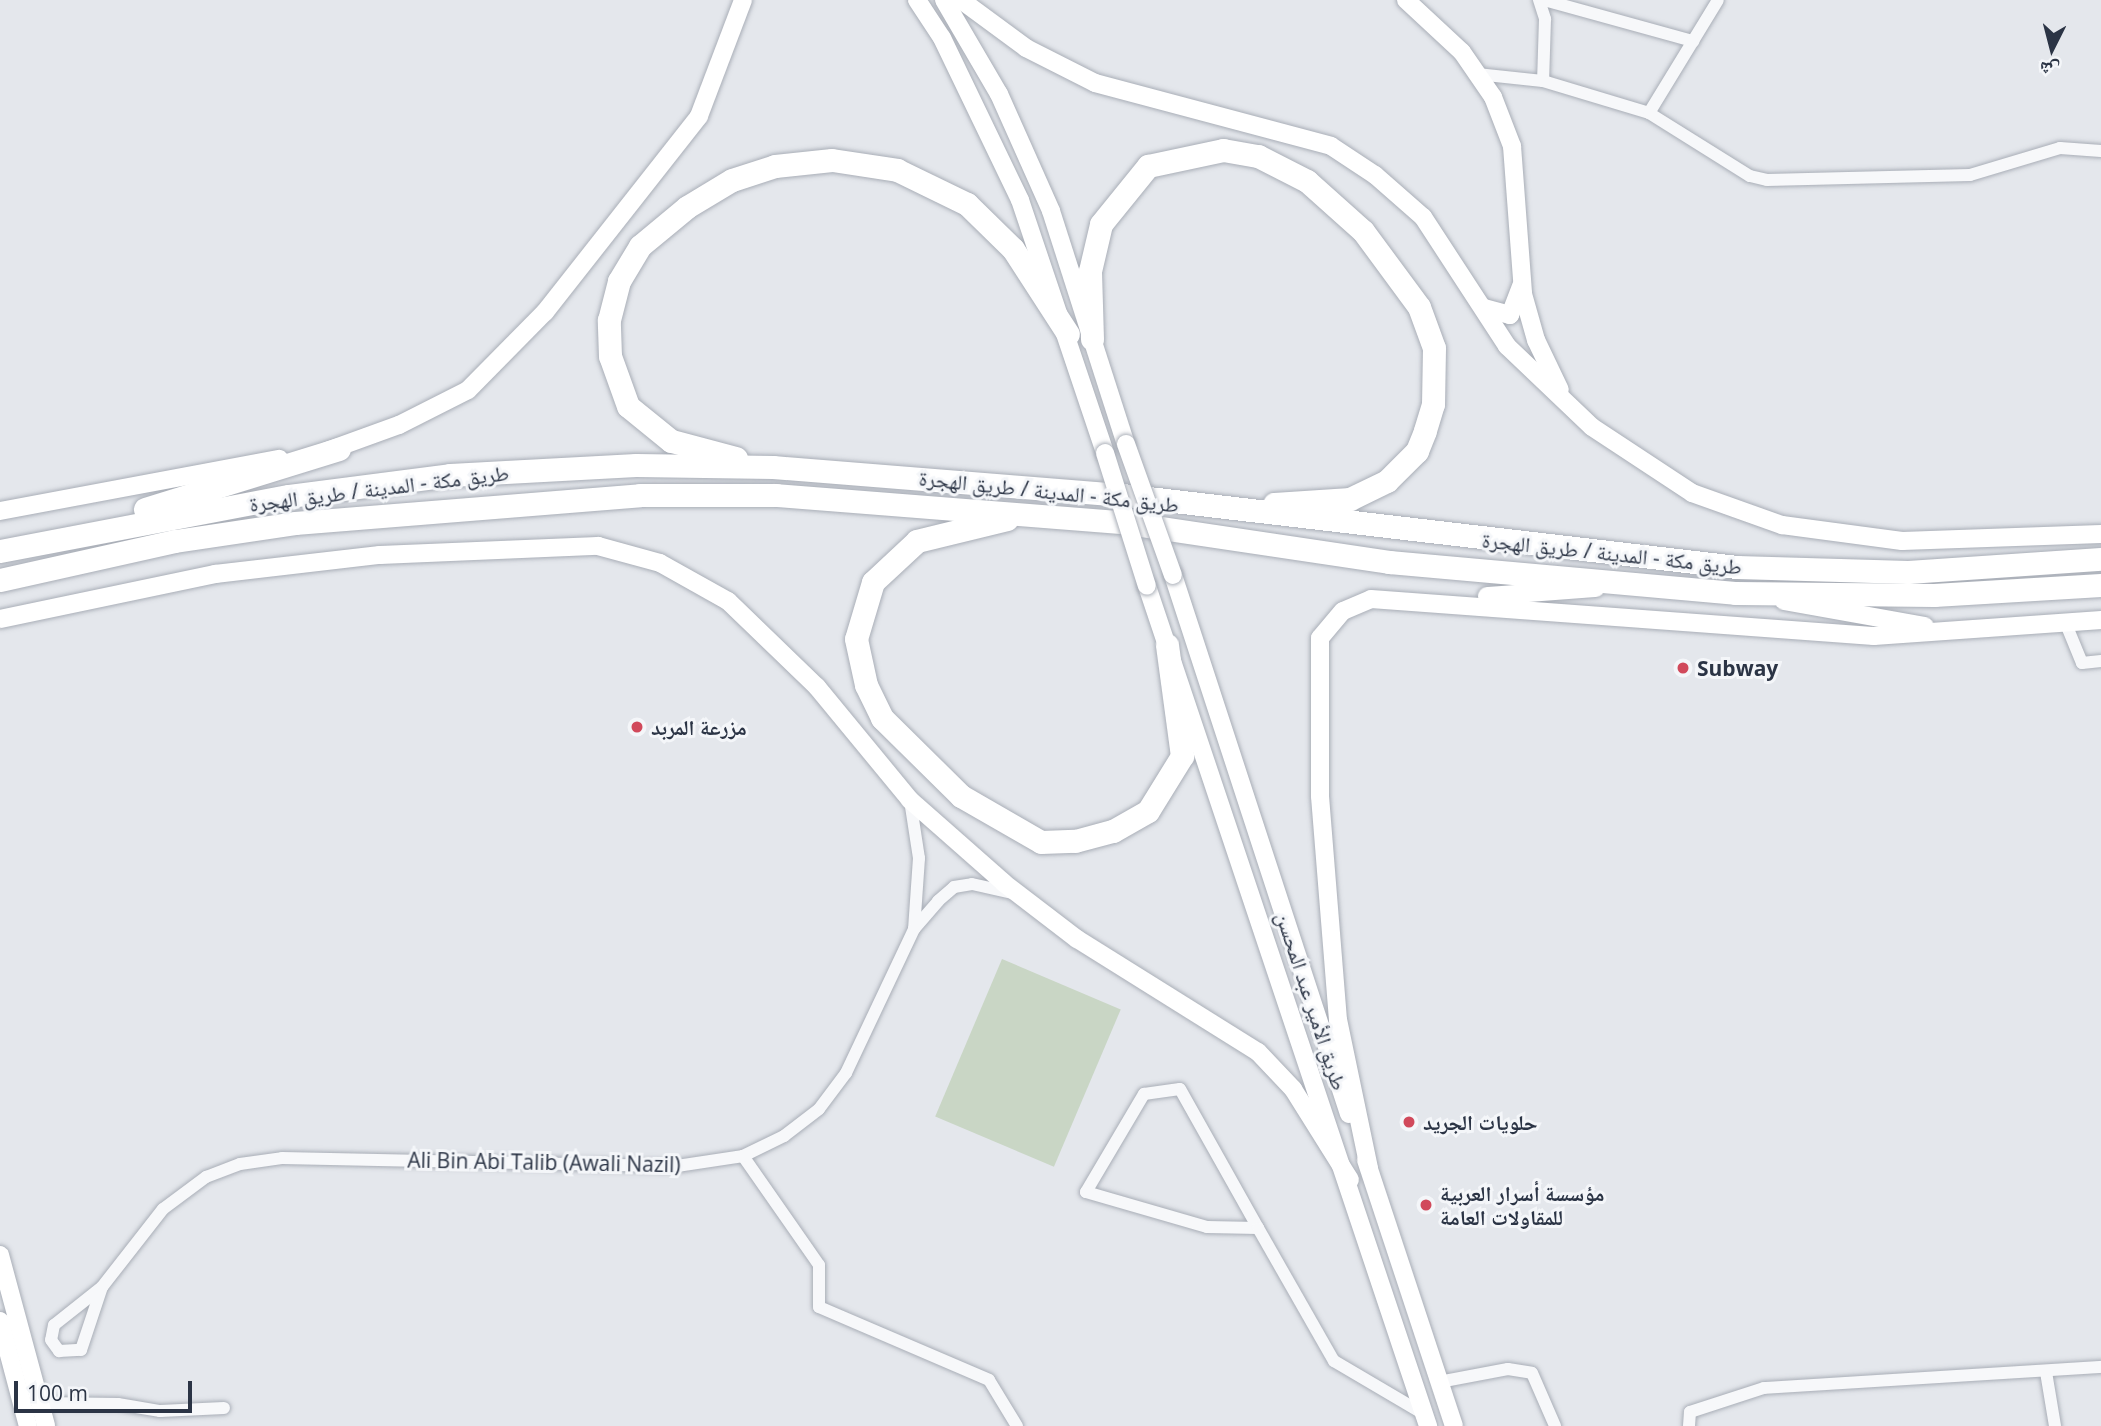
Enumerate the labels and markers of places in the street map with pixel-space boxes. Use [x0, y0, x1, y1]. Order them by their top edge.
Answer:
place label: Subway [1697, 655, 1778, 681]
marker: Subway [1675, 660, 1691, 676]
place label: مزرعة المربد [651, 714, 747, 740]
marker: مزرعة المربد [629, 719, 645, 735]
place label: حلويات الجريد [1423, 1109, 1538, 1135]
marker: حلويات الجريد [1401, 1114, 1417, 1130]
place label: مؤسسة أسرار العربية للمقاولات العامة [1440, 1180, 1604, 1230]
marker: مؤسسة أسرار العربية للمقاولات العامة [1418, 1197, 1434, 1213]

